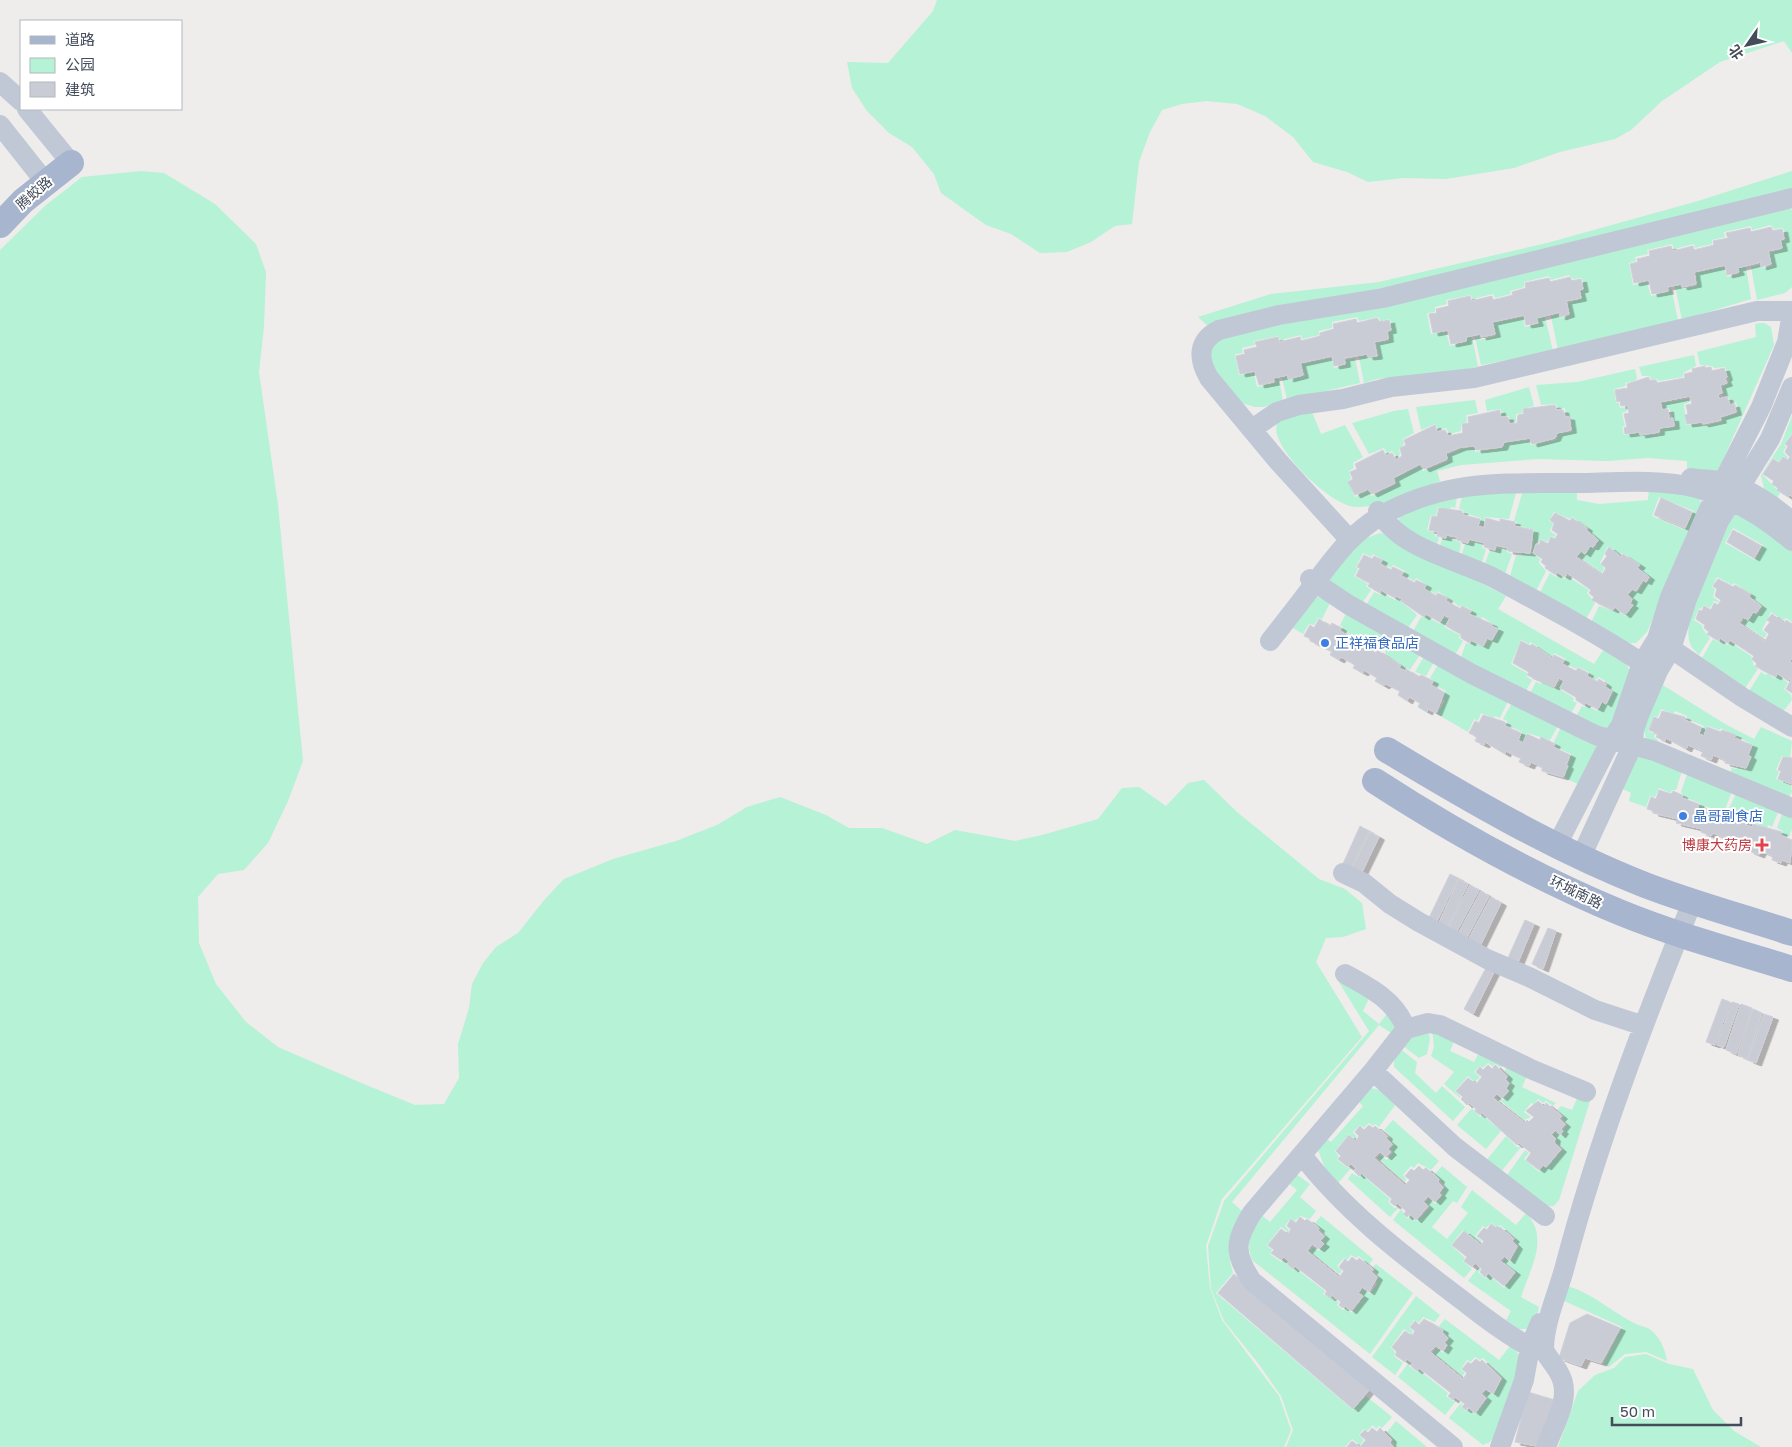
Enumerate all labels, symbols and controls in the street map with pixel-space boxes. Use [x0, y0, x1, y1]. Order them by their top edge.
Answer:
legend [20, 20, 182, 110]
north arrow [1722, 20, 1772, 70]
text: 道路 [65, 30, 95, 48]
text: 北 [1725, 42, 1747, 63]
text: 公园 [65, 55, 95, 73]
text: 建筑 [65, 80, 95, 98]
street label: 腾蛟路 [12, 172, 55, 213]
place label: 正祥福食品店 [1335, 634, 1419, 651]
marker: 正祥福食品店 [1319, 637, 1331, 649]
place label: 晶哥副食店 [1693, 807, 1763, 824]
marker: 晶哥副食店 [1677, 810, 1689, 822]
place label: 博康大药房 [1682, 836, 1752, 853]
marker: 博康大药房 [1756, 839, 1768, 851]
street label: 环城南路 [1547, 872, 1605, 911]
scale bar [1612, 1394, 1741, 1426]
text: 50 m [1620, 1402, 1655, 1420]

